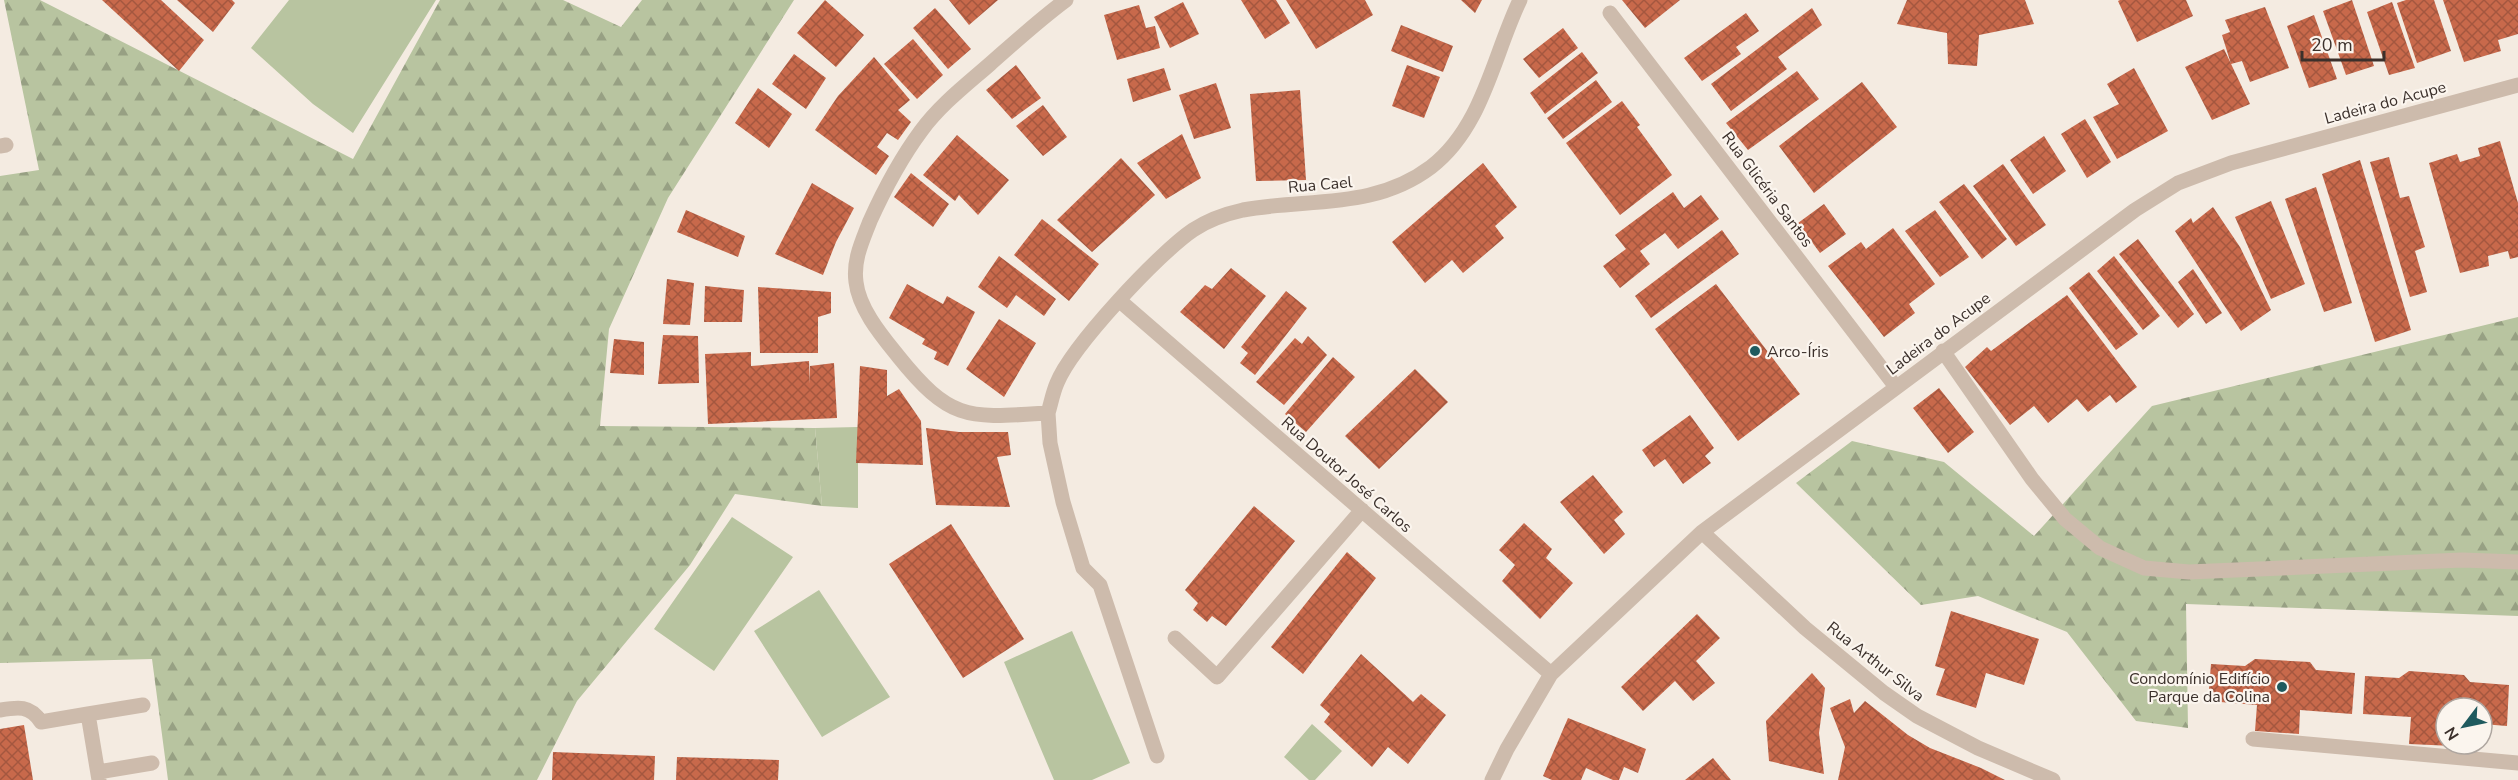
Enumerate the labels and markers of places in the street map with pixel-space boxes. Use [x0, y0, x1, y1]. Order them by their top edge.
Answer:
place label: Arco-Íris [1767, 341, 1829, 363]
marker: Arco-Íris [1748, 344, 1762, 358]
place label: Condomínio Edifício Parque da Colina [2129, 668, 2270, 708]
marker: Condomínio Edifício Parque da Colina [2275, 680, 2289, 694]

